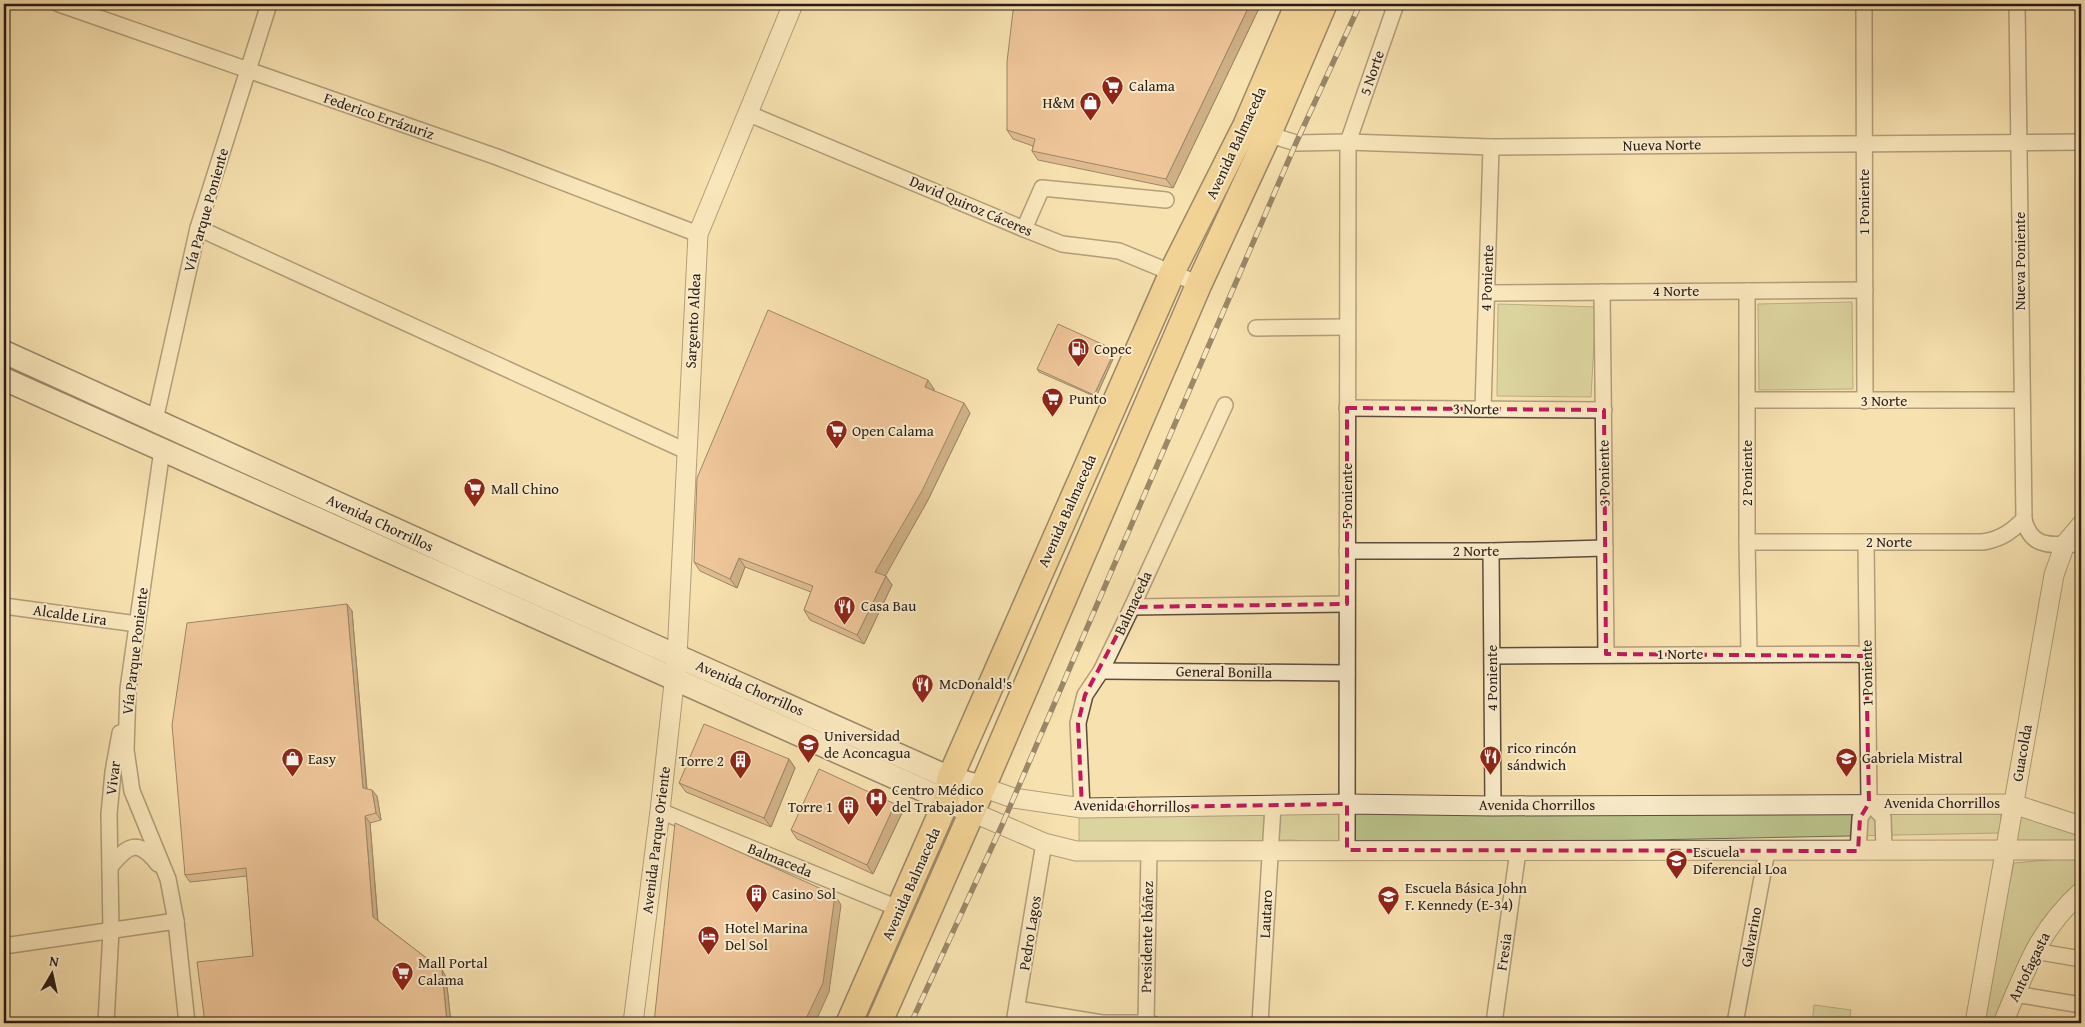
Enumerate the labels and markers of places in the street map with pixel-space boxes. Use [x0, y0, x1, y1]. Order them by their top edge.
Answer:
supermarket icon: Calama [1101, 74, 1125, 105]
place label: Calama [1129, 75, 1175, 96]
shop icon: H&M [1079, 91, 1103, 122]
place label: H&M [1043, 92, 1075, 113]
fuel station icon: Copec [1066, 337, 1090, 368]
place label: Copec [1094, 338, 1132, 359]
supermarket icon: Punto [1041, 387, 1065, 418]
place label: Punto [1069, 388, 1107, 409]
supermarket icon: Open Calama [824, 419, 848, 450]
place label: Open Calama [852, 420, 934, 441]
supermarket icon: Mall Chino [463, 477, 487, 508]
place label: Mall Chino [491, 478, 559, 499]
restaurant icon: Casa Bau [833, 594, 857, 625]
place label: Casa Bau [861, 595, 917, 616]
restaurant icon: McDonald's [911, 672, 935, 703]
place label: McDonald's [939, 673, 1012, 694]
place label: Universidad de Aconcagua [824, 725, 911, 763]
school or university icon: Universidad de Aconcagua [796, 733, 820, 764]
place label: rico rincón sándwich [1507, 737, 1577, 775]
restaurant icon: rico rincón sándwich [1479, 745, 1503, 776]
school or university icon: Gabriela Mistral [1834, 746, 1858, 777]
shop icon: Easy [280, 747, 304, 778]
place label: Gabriela Mistral [1862, 747, 1963, 768]
place label: Easy [308, 748, 337, 769]
building icon: Torre 2 [728, 749, 752, 780]
place label: Torre 2 [679, 750, 724, 771]
place label: Centro Médico del Trabajador [892, 779, 984, 817]
hospital icon: Centro Médico del Trabajador [864, 787, 888, 818]
building icon: Torre 1 [837, 795, 861, 826]
place label: Torre 1 [788, 796, 833, 817]
place label: Escuela Diferencial Loa [1693, 841, 1787, 879]
school or university icon: Escuela Diferencial Loa [1665, 849, 1689, 880]
place label: Escuela Básica John F. Kennedy (E-34) [1405, 877, 1528, 915]
building icon: Casino Sol [744, 882, 768, 913]
place label: Casino Sol [772, 883, 836, 904]
school or university icon: Escuela Básica John F. Kennedy (E-34) [1377, 885, 1401, 916]
place label: Hotel Marina Del Sol [725, 917, 808, 955]
hotel icon: Hotel Marina Del Sol [697, 925, 721, 956]
place label: Mall Portal Calama [418, 952, 488, 990]
supermarket icon: Mall Portal Calama [390, 960, 414, 991]

